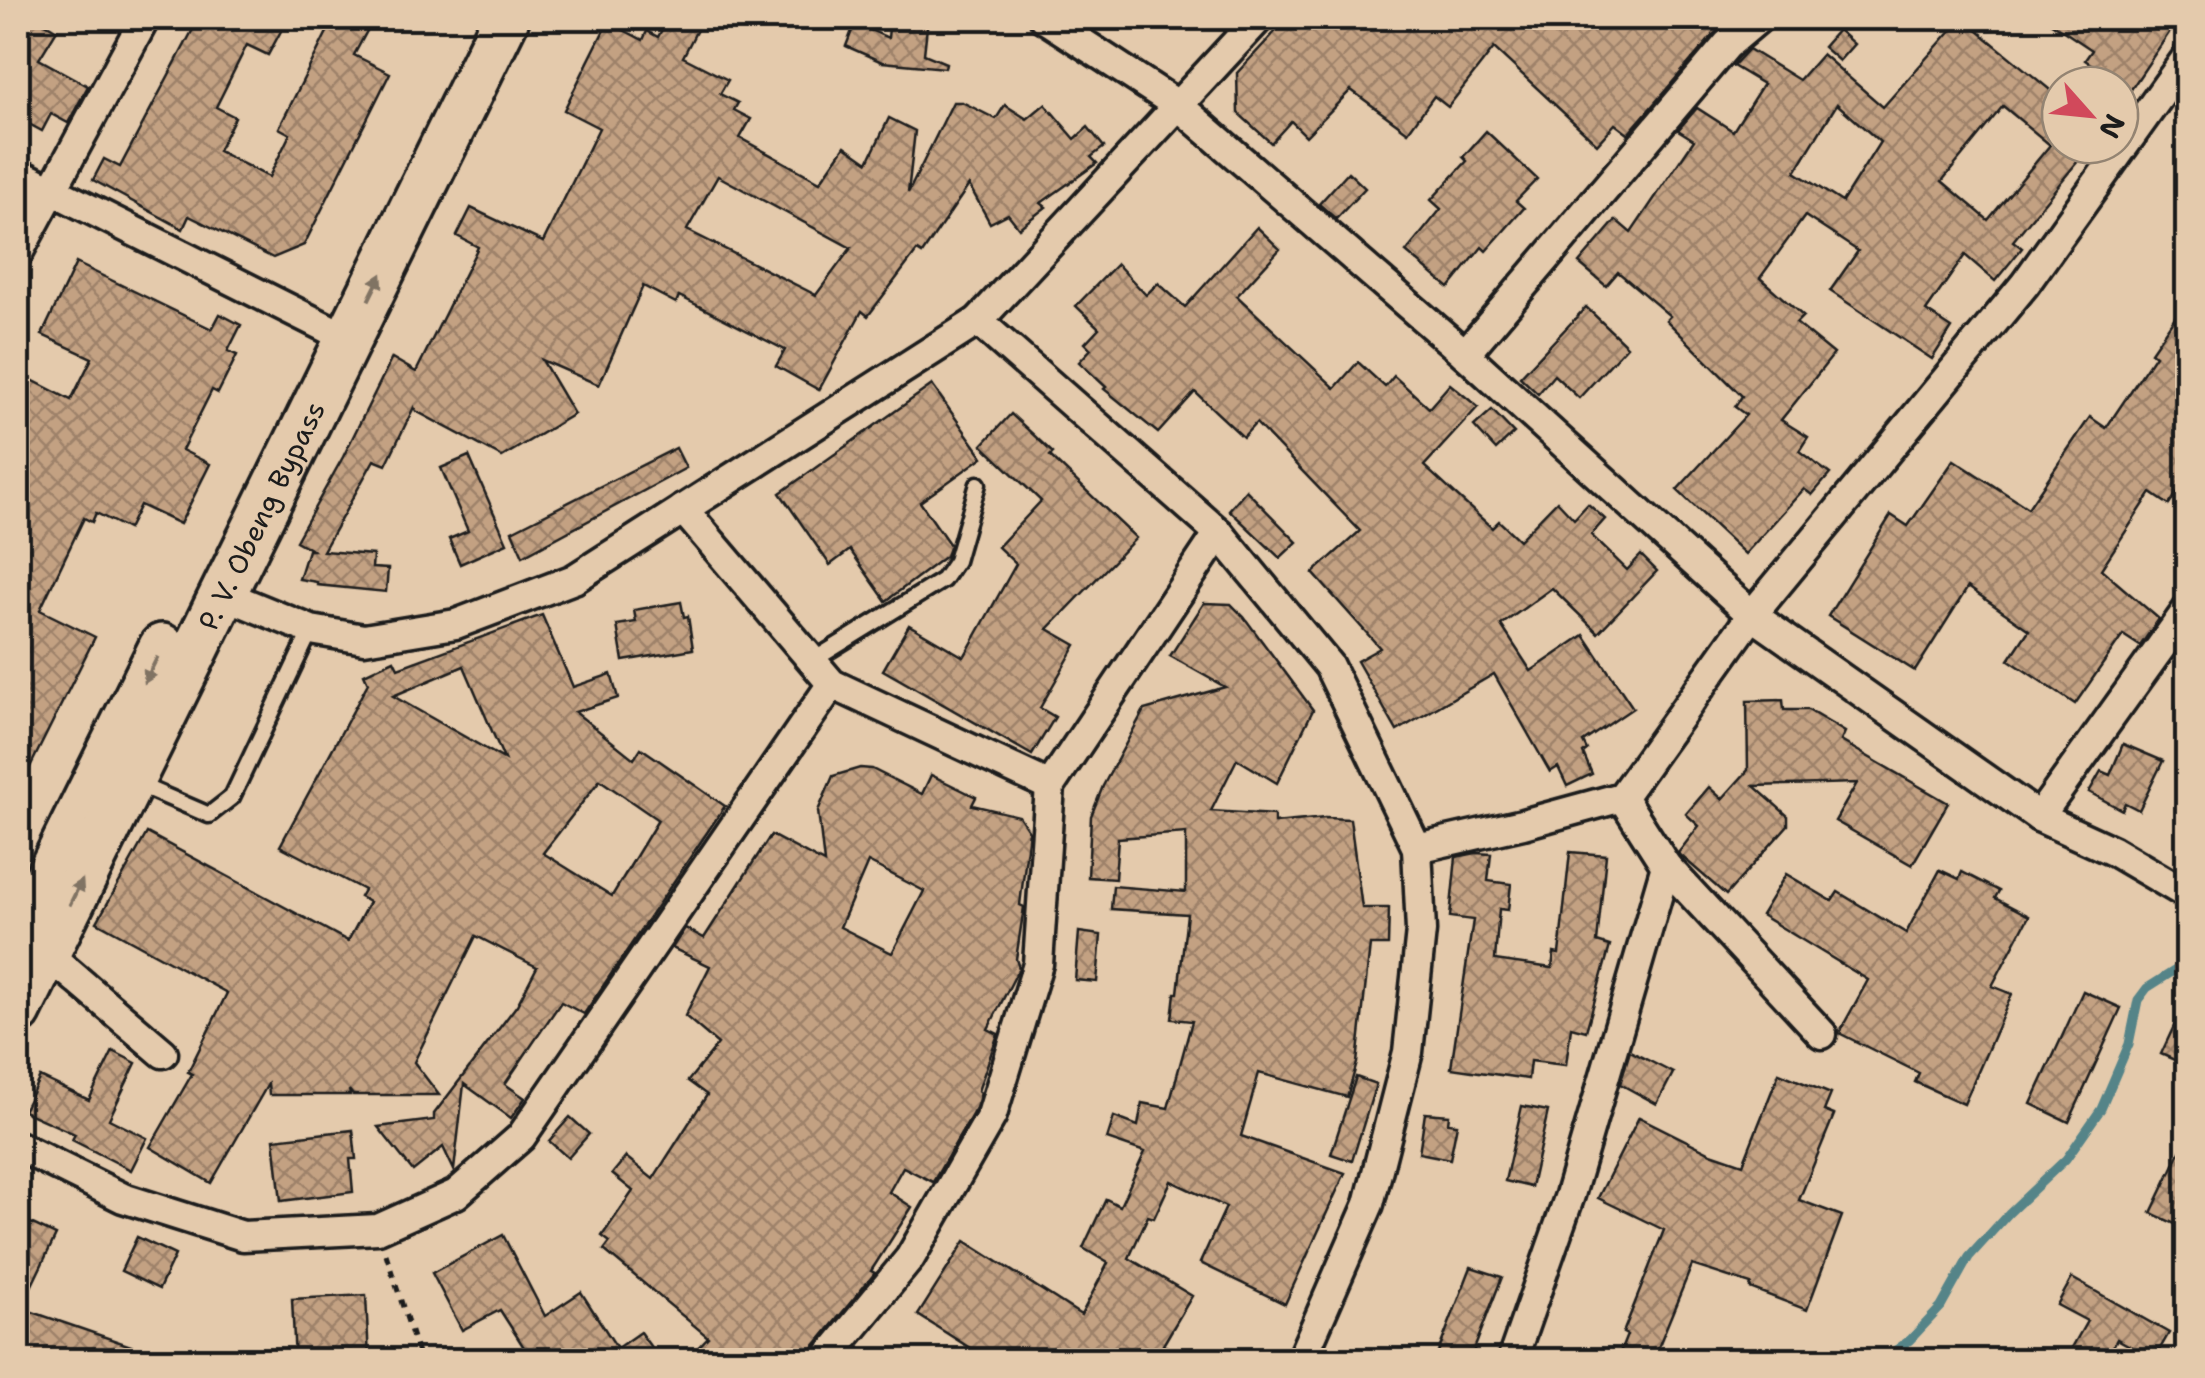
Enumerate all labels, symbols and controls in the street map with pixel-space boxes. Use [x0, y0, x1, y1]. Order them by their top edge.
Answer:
north arrow [2040, 65, 2140, 165]
text: N [2090, 108, 2134, 145]
one-way arrow [366, 272, 383, 301]
street label: P. V. Obeng Bypass [189, 395, 334, 637]
one-way arrow [143, 655, 160, 684]
one-way arrow [68, 877, 85, 906]

